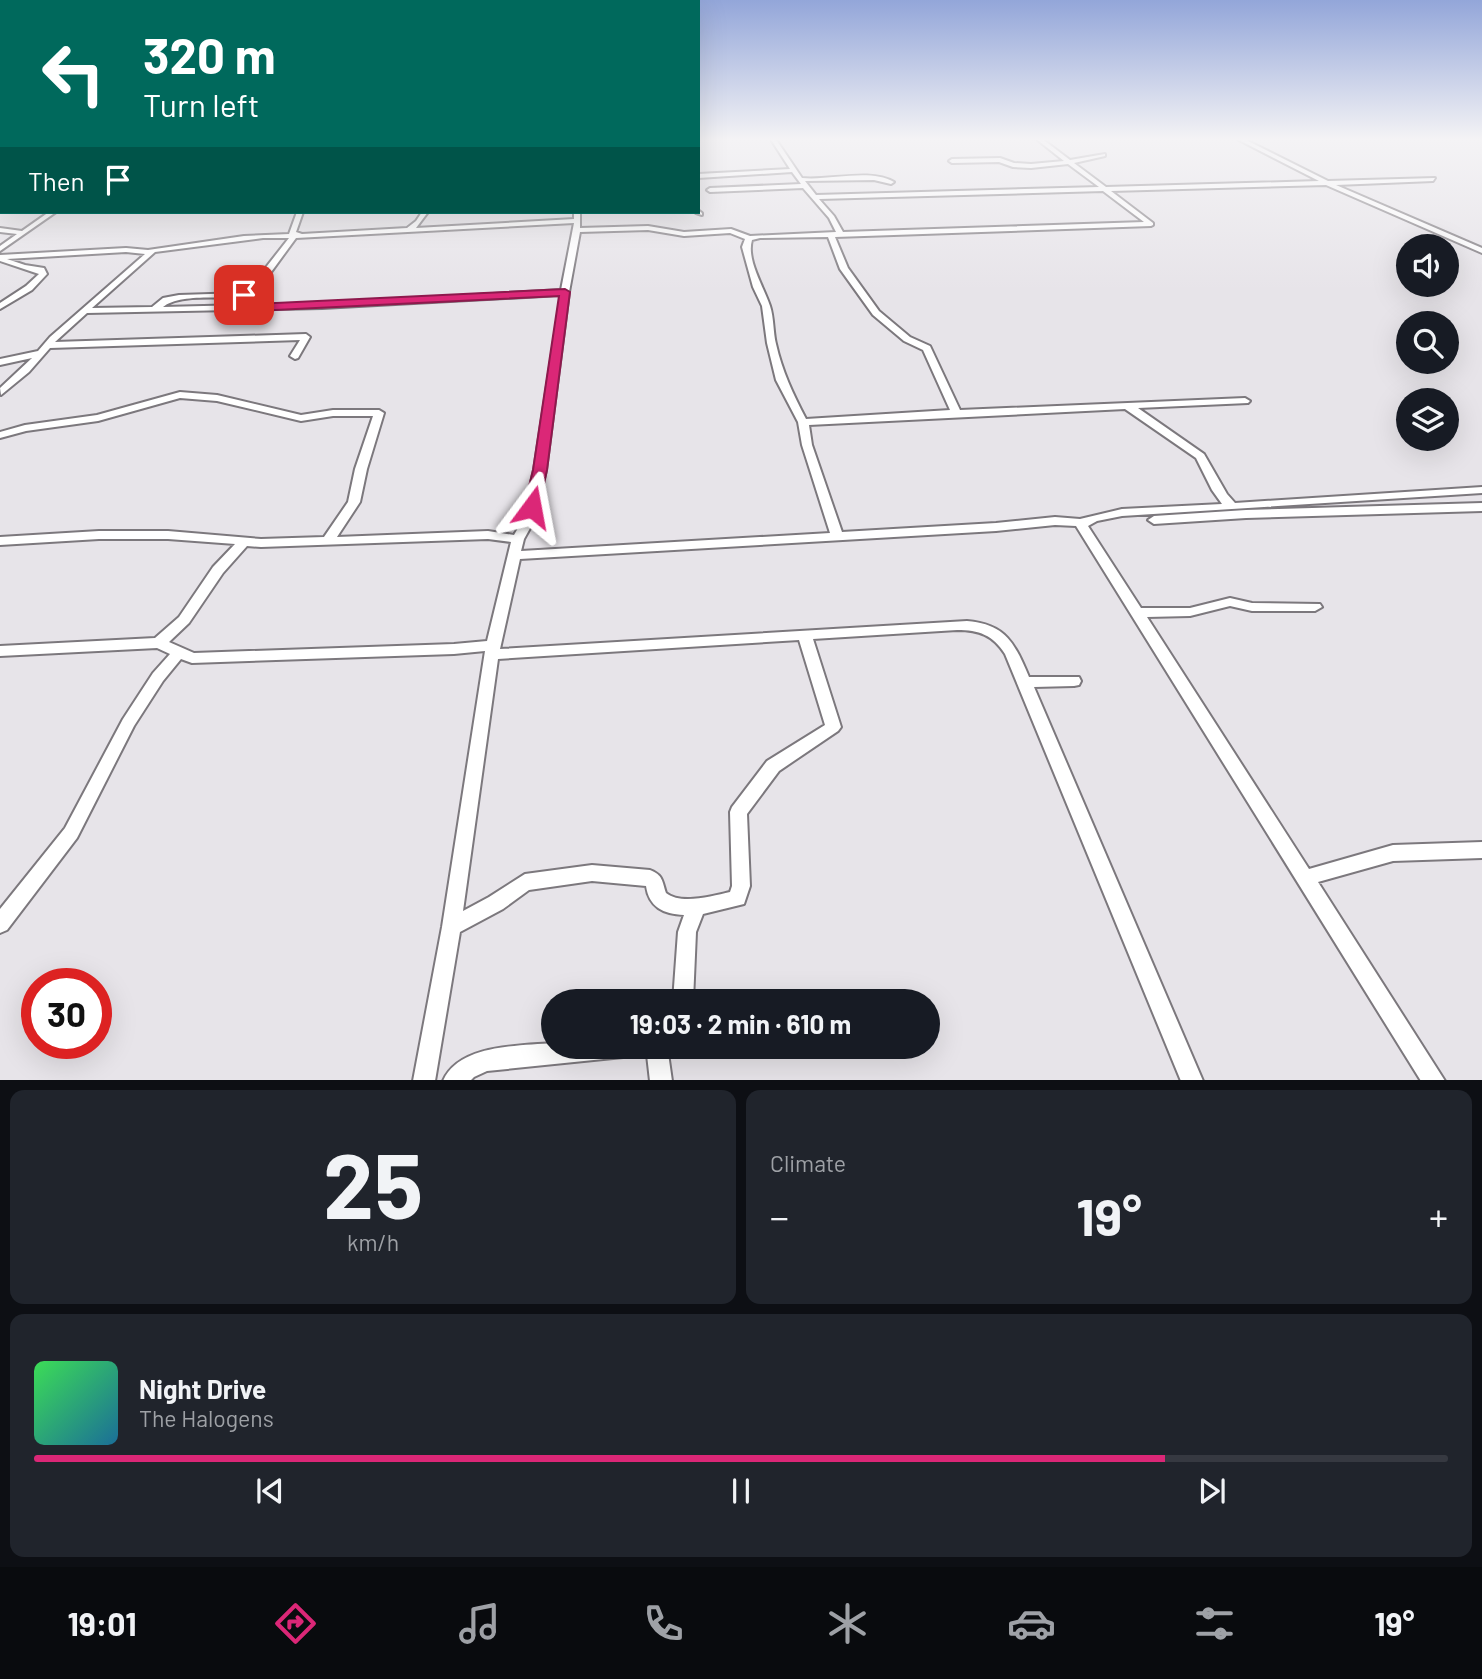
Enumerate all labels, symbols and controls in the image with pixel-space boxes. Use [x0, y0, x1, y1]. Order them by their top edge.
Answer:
text: 320 m [143, 25, 276, 84]
icon: left [28, 28, 119, 119]
text: Turn left [143, 85, 260, 123]
icon: arrive [99, 161, 137, 199]
text: Then [28, 165, 85, 196]
map controls [1396, 234, 1459, 451]
button: sound [1396, 234, 1459, 297]
pin [214, 265, 274, 325]
icon: arrive [225, 276, 263, 314]
button: search [1396, 311, 1459, 374]
button: layers [1396, 388, 1459, 451]
position arrow [495, 470, 569, 544]
speed limit sign: 30 [21, 968, 112, 1059]
text: 19:03 · 2 min · 610 m [630, 1008, 851, 1039]
text: 25 [323, 1128, 423, 1237]
text: Climate [770, 1149, 846, 1177]
text: 19° [1076, 1184, 1142, 1246]
text: − [770, 1193, 789, 1239]
text: + [1429, 1193, 1448, 1239]
text: km/h [347, 1228, 399, 1256]
text: Night Drive [139, 1373, 266, 1404]
text: The Halogens [139, 1404, 274, 1432]
icon: previous [251, 1472, 289, 1510]
icon: pause [722, 1472, 760, 1510]
icon: next [1193, 1472, 1231, 1510]
icon: directions [271, 1599, 320, 1648]
icon: music [455, 1599, 504, 1648]
icon: phone [639, 1599, 688, 1648]
icon: climate [823, 1599, 872, 1648]
icon: car [1007, 1599, 1056, 1648]
icon: filters [1190, 1599, 1239, 1648]
text: 19:01 [67, 1604, 137, 1642]
text: 19° [1374, 1604, 1415, 1642]

